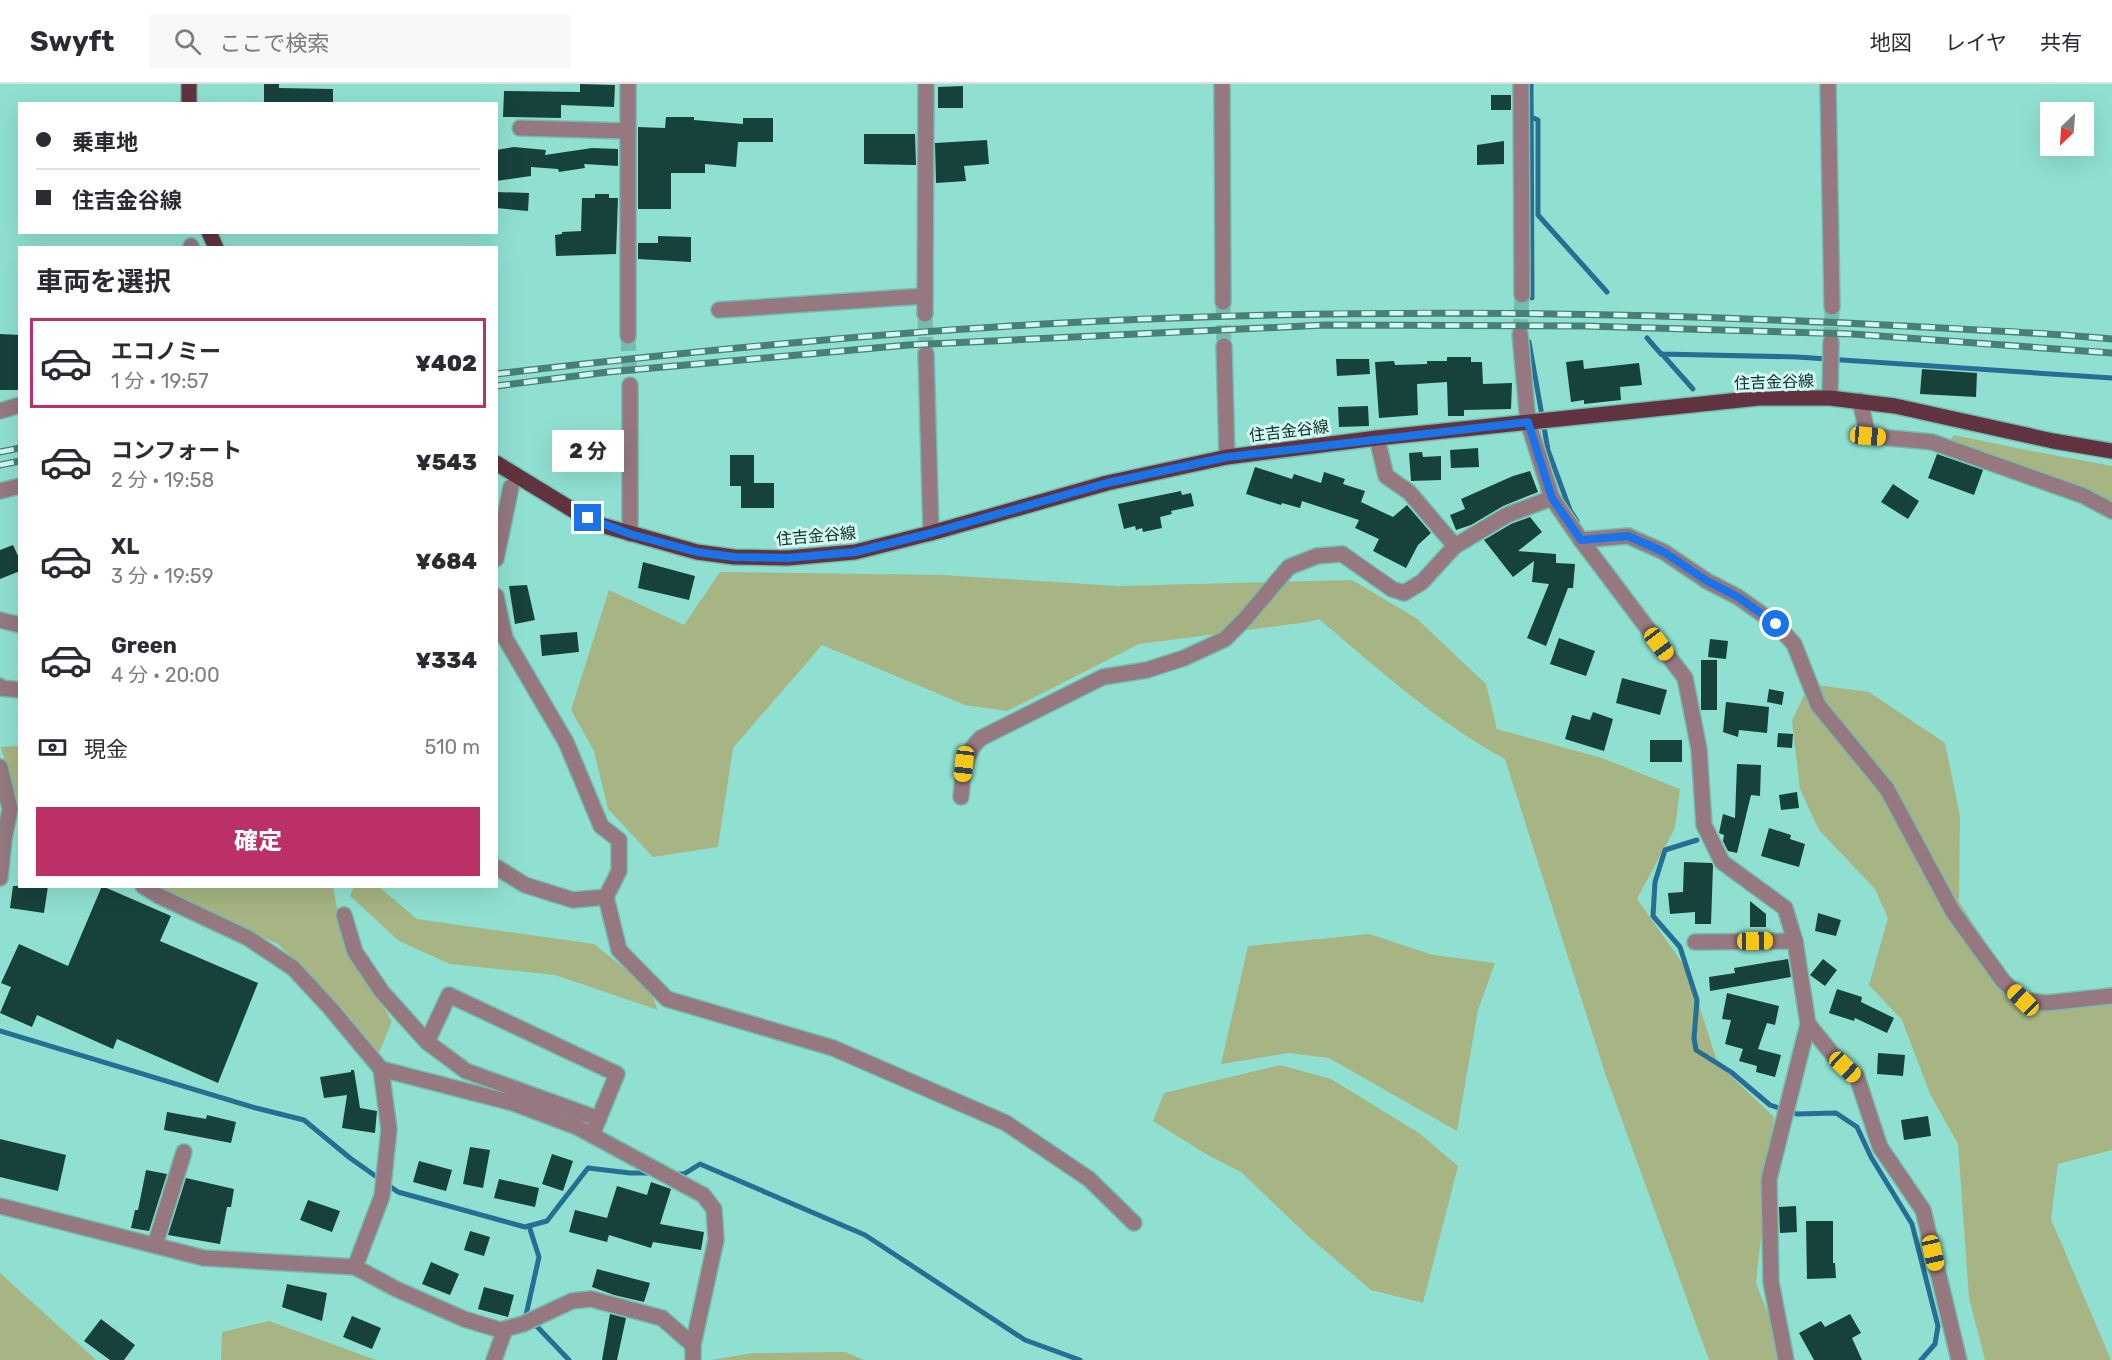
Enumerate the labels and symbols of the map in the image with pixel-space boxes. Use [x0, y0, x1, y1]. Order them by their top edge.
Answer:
north arrow [2040, 102, 2094, 156]
street label: 住吉金谷線 [1734, 371, 1814, 393]
street label: 住吉金谷線 [1248, 417, 1330, 445]
car [1849, 425, 1887, 447]
callout: 2 分 [552, 431, 624, 473]
route end [574, 504, 601, 531]
street label: 住吉金谷線 [775, 523, 857, 549]
route start [1762, 610, 1789, 637]
car [1641, 624, 1677, 664]
car [953, 745, 975, 783]
car [1737, 932, 1773, 950]
car [2004, 981, 2042, 1019]
car [1826, 1048, 1864, 1086]
car [1920, 1233, 1946, 1273]

